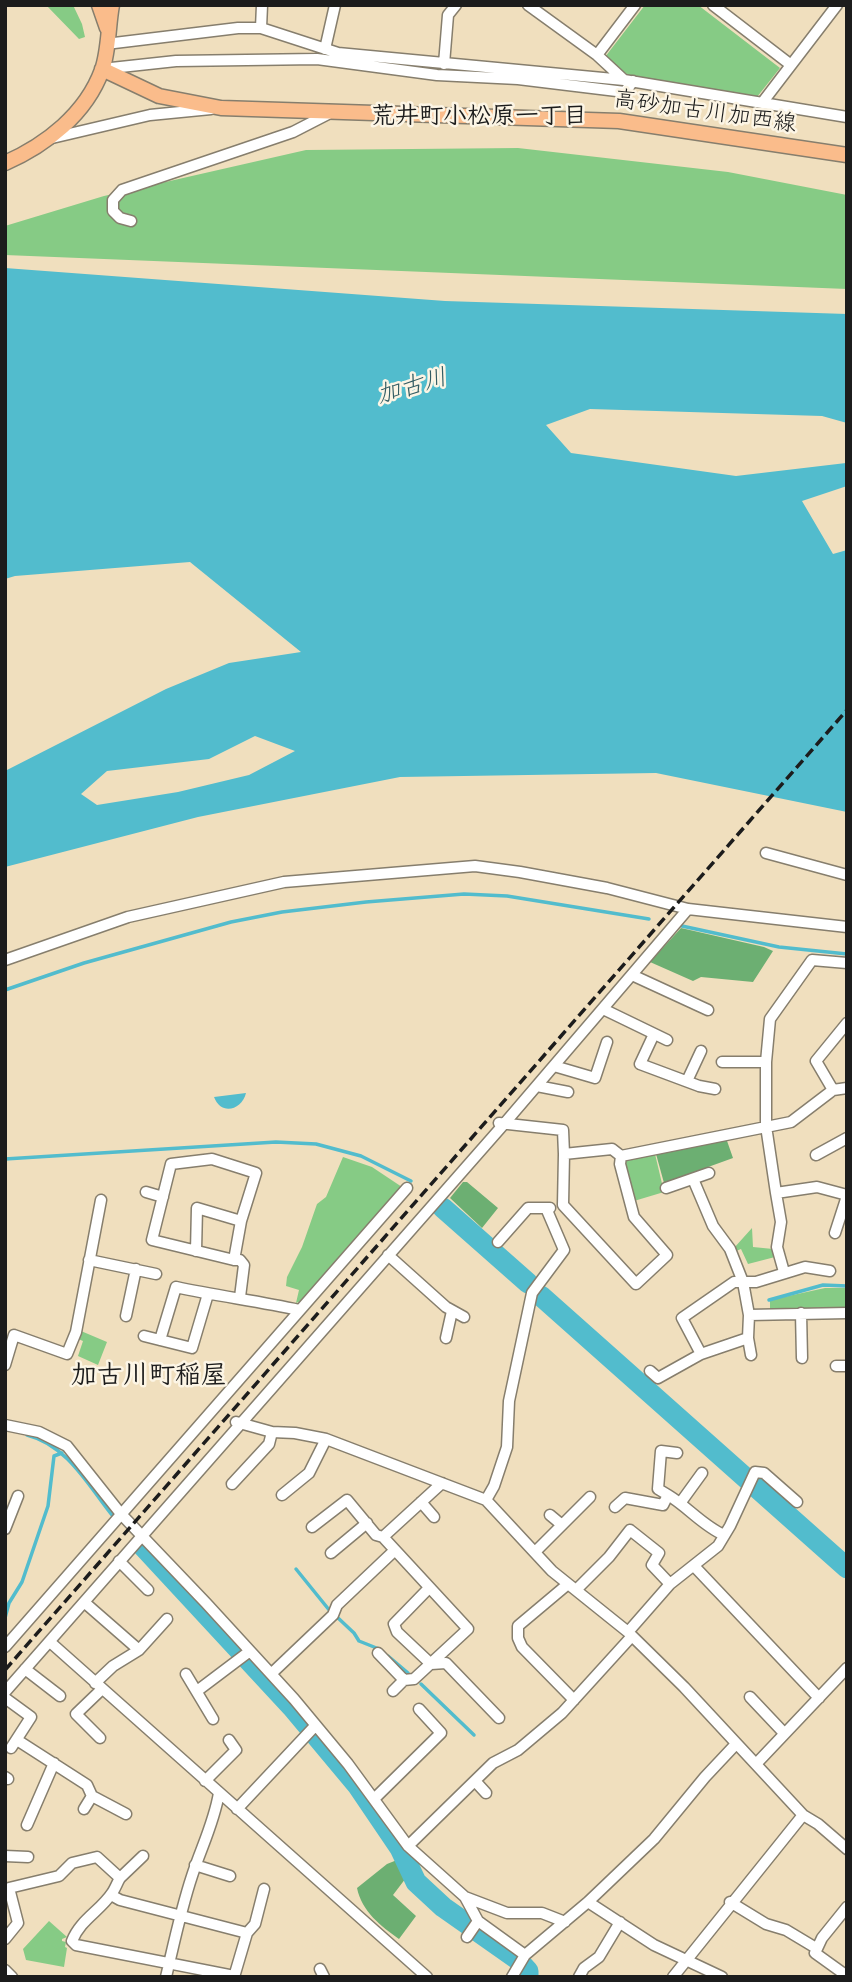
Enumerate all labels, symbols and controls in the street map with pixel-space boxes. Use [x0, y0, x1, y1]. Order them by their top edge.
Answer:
street label: 高砂加古川加西線 [612, 86, 798, 138]
district label: 荒井町小松原一丁目 [371, 103, 587, 131]
water label: 加古川 [373, 363, 451, 411]
district label: 加古川町稲屋 [71, 1360, 227, 1392]

